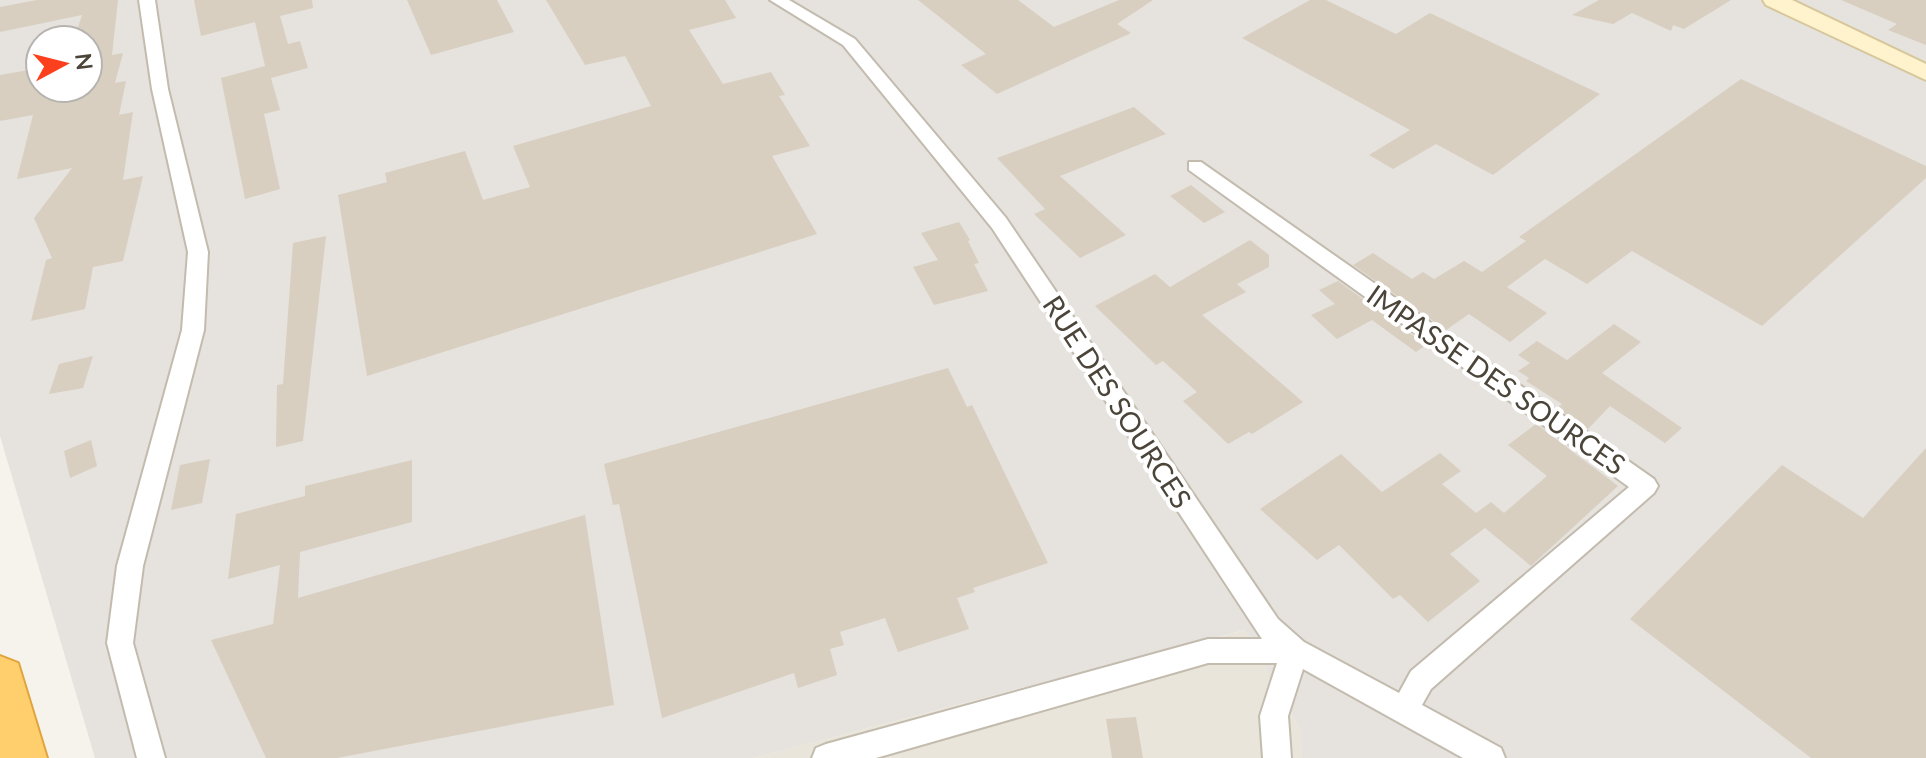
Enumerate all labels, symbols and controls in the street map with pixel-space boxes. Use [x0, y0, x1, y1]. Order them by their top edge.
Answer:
north arrow [24, 24, 104, 104]
text: N [70, 51, 99, 72]
street label: IMPASSE DES SOURCES [1361, 277, 1632, 481]
street label: RUE DES SOURCES [1036, 289, 1199, 514]

